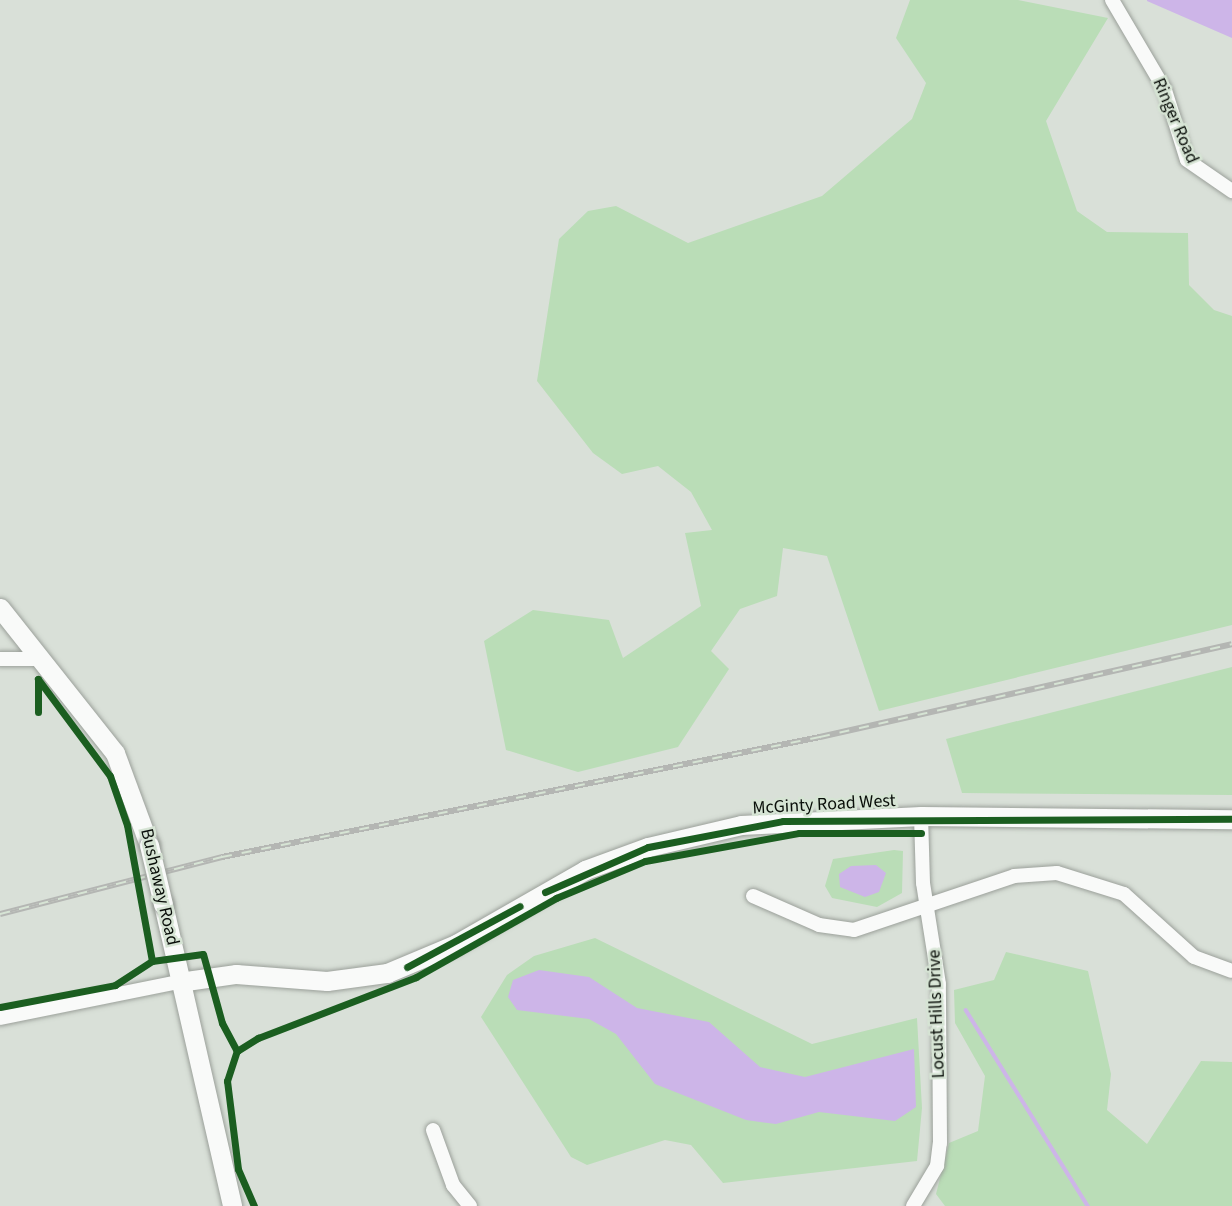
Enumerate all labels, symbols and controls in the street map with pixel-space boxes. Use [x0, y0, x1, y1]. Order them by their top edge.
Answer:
street label: Ringer Road [1147, 75, 1203, 167]
street label: McGinty Road West [752, 790, 896, 820]
street label: Bushaway Road [135, 826, 183, 948]
street label: Locust Hills Drive [924, 949, 950, 1079]

